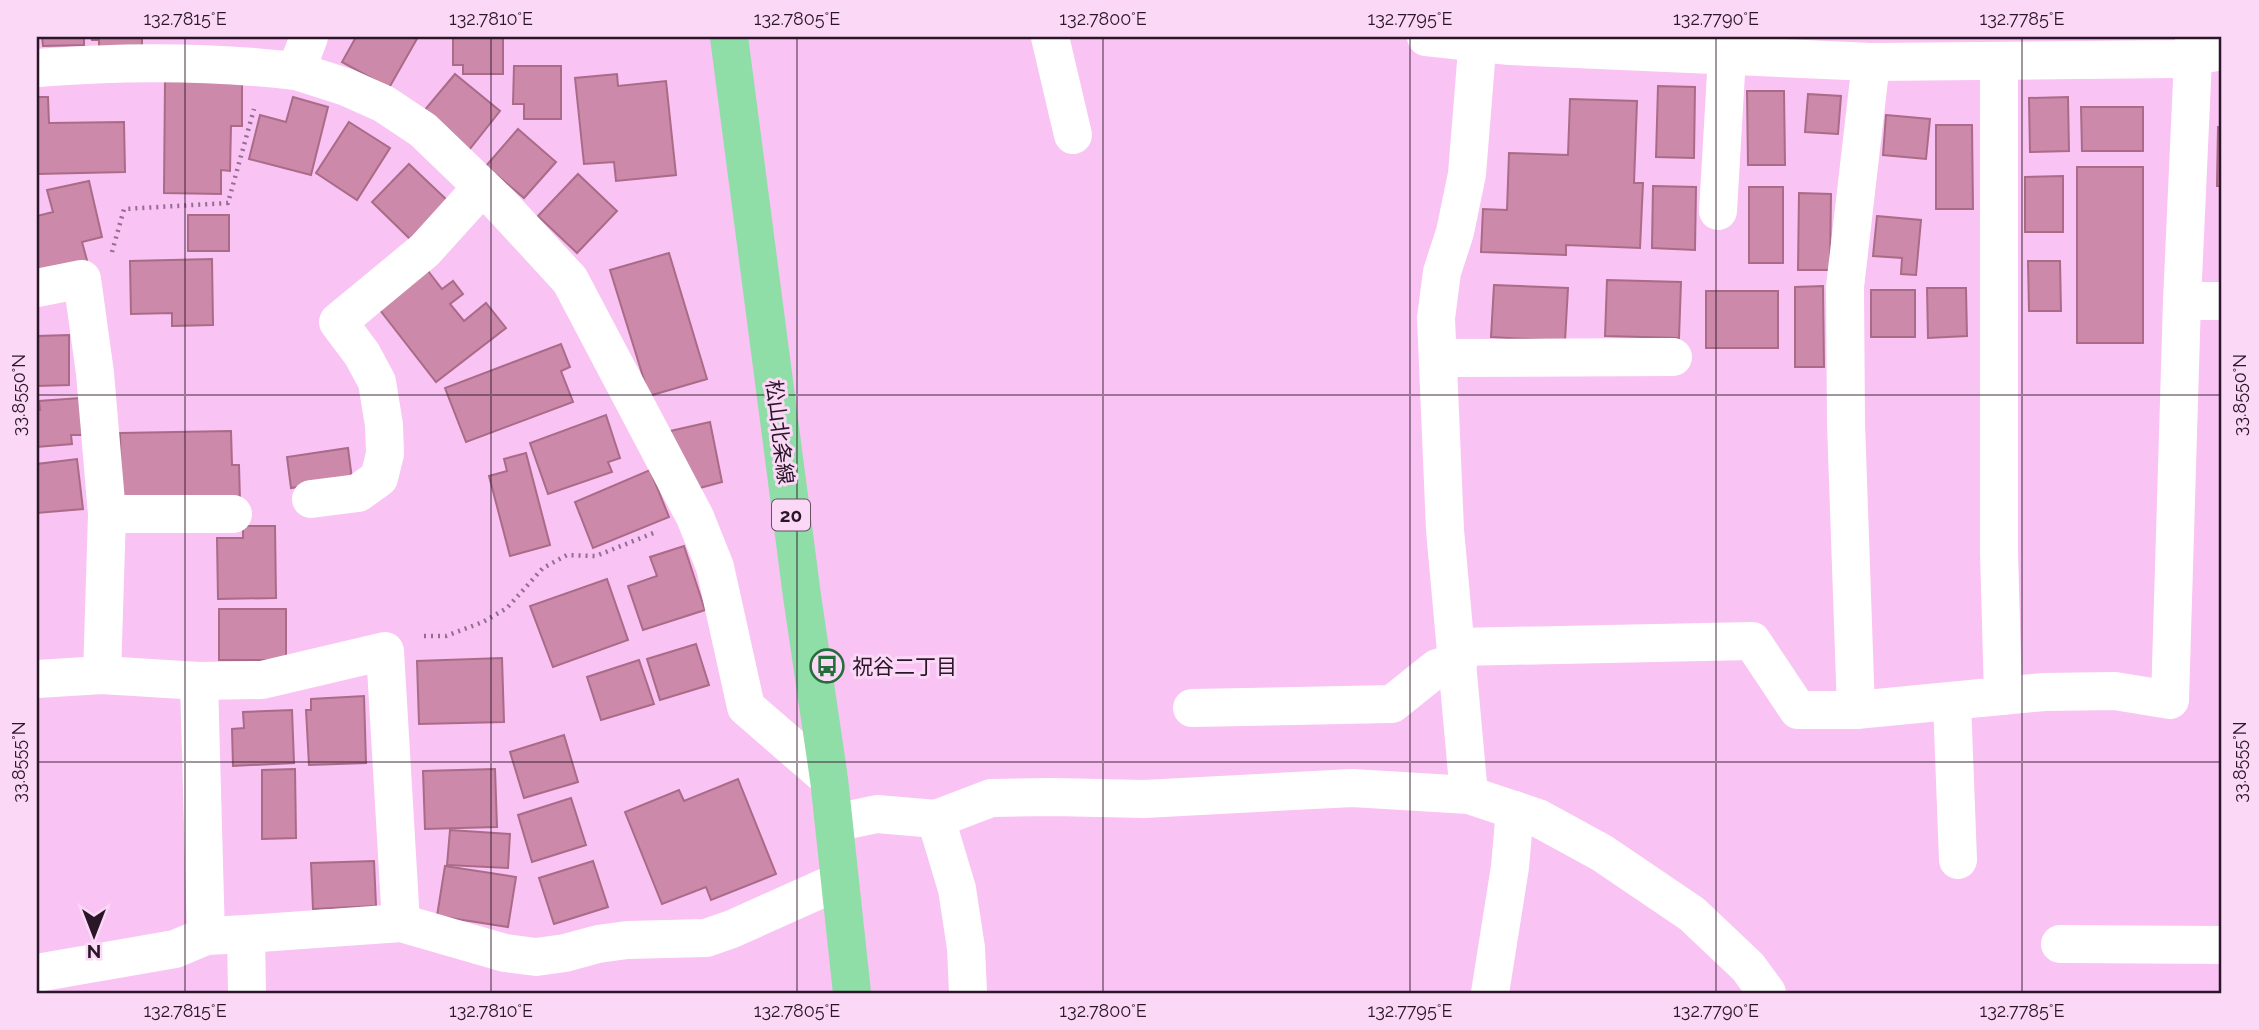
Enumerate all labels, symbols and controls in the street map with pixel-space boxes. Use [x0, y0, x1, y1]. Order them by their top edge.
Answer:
text: 132.7815°E [143, 8, 227, 29]
text: 132.7810°E [449, 8, 533, 29]
text: 132.7805°E [754, 8, 840, 29]
text: 132.7800°E [1059, 8, 1147, 29]
text: 132.7795°E [1368, 8, 1453, 29]
text: 132.7790°E [1673, 8, 1759, 29]
text: 132.7785°E [1979, 8, 2065, 29]
text: 33.8550°N [8, 354, 29, 436]
text: 33.8550°N [2229, 354, 2250, 436]
street label: 松山北条線 [761, 378, 799, 486]
road number: 20 [772, 500, 810, 530]
bus stop icon: 祝谷二丁目 [808, 647, 846, 685]
place label: 祝谷二丁目 [852, 654, 957, 679]
text: 33.8555°N [8, 721, 29, 803]
text: 33.8555°N [2229, 721, 2250, 803]
north arrow [60, 900, 130, 970]
text: N [87, 941, 101, 963]
text: 132.7815°E [143, 1000, 227, 1021]
text: 132.7810°E [449, 1000, 533, 1021]
text: 132.7805°E [754, 1000, 840, 1021]
text: 132.7800°E [1059, 1000, 1147, 1021]
text: 132.7795°E [1368, 1000, 1453, 1021]
text: 132.7790°E [1673, 1000, 1759, 1021]
text: 132.7785°E [1979, 1000, 2065, 1021]

